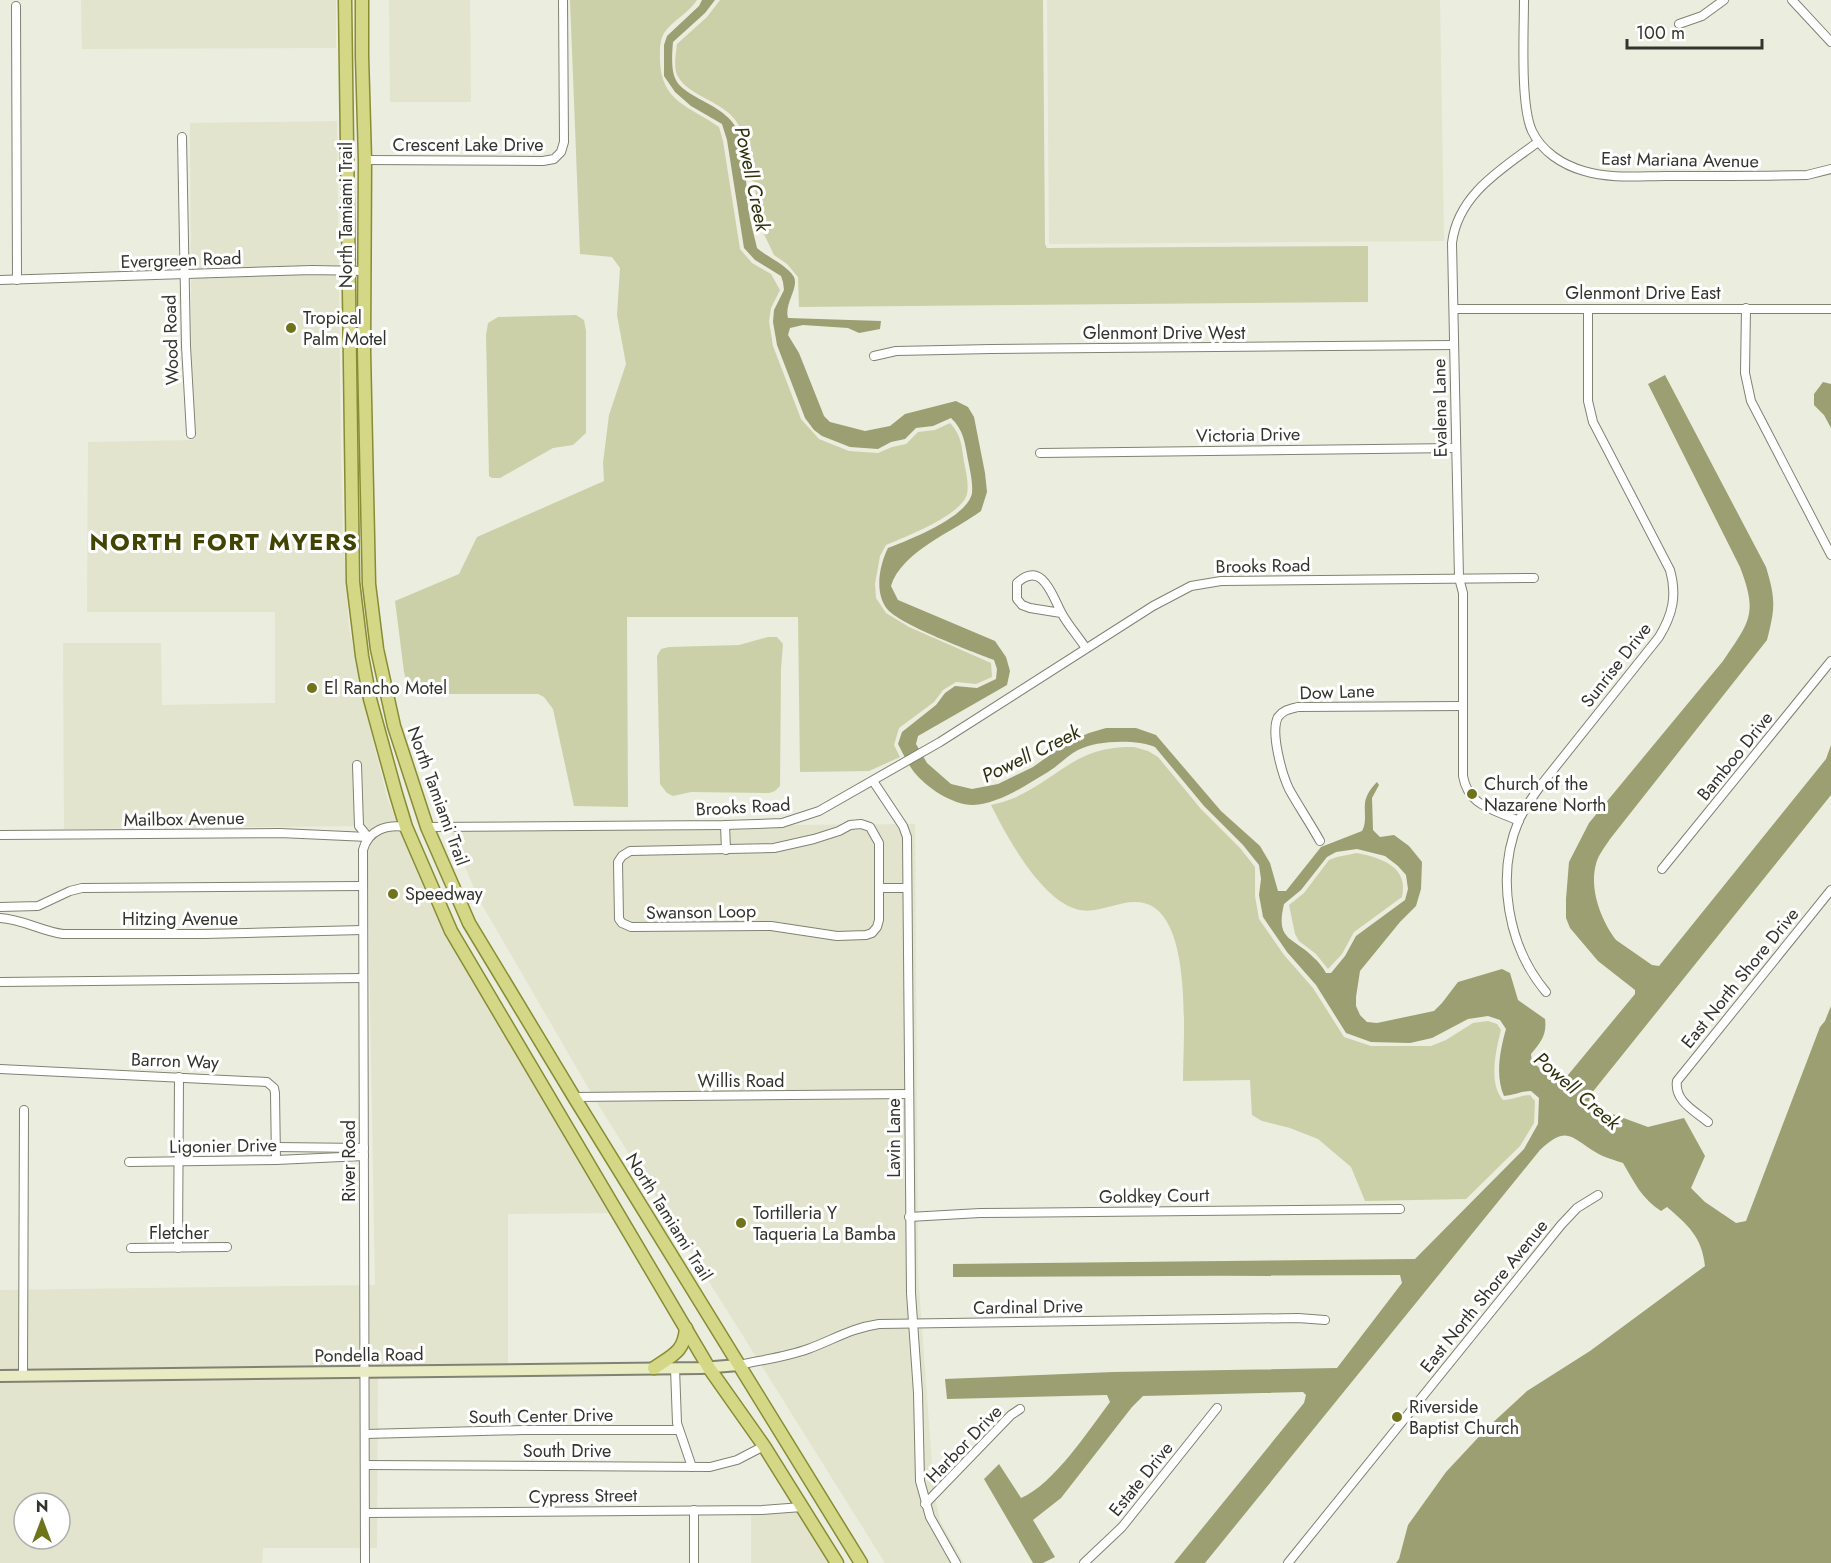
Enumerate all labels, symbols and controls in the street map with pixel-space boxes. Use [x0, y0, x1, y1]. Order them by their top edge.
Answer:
scale bar [1627, 12, 1762, 50]
text: 100 m [1636, 20, 1685, 46]
water label: Powell Creek [727, 124, 778, 235]
street label: Crescent Lake Drive [393, 132, 543, 158]
street label: North Tamiami Trail [333, 142, 359, 288]
street label: East Mariana Avenue [1601, 146, 1759, 174]
street label: Evergreen Road [120, 245, 242, 275]
street label: Glenmont Drive East [1565, 280, 1721, 306]
street label: Wood Road [156, 294, 186, 386]
place label: Tropical Palm Motel [303, 305, 387, 352]
street label: Glenmont Drive West [1083, 320, 1246, 346]
marker: Tropical Palm Motel [284, 321, 298, 335]
street label: Evalena Lane [1426, 358, 1454, 458]
street label: Victoria Drive [1196, 421, 1300, 449]
district label: NORTH FORT MYERS [89, 524, 359, 559]
street label: Brooks Road [1215, 552, 1311, 580]
street label: Sunrise Drive [1574, 617, 1658, 713]
place label: El Rancho Motel [324, 675, 447, 701]
street label: Dow Lane [1299, 678, 1375, 706]
marker: El Rancho Motel [305, 681, 319, 695]
street label: Bamboo Drive [1691, 706, 1779, 806]
water label: Powell Creek [977, 717, 1086, 790]
street label: North Tamiami Trail [401, 723, 475, 869]
place label: Church of the Nazarene North [1484, 771, 1607, 818]
marker: Church of the Nazarene North [1465, 787, 1479, 801]
street label: Brooks Road [695, 792, 791, 822]
street label: Mailbox Avenue [123, 805, 245, 833]
place label: Speedway [405, 881, 483, 907]
marker: Speedway [386, 887, 400, 901]
street label: Swanson Loop [646, 898, 756, 926]
street label: East North Shore Drive [1675, 902, 1805, 1054]
street label: Hitzing Avenue [122, 906, 238, 932]
water label: Powell Creek [1527, 1045, 1628, 1138]
street label: Barron Way [131, 1046, 219, 1076]
street label: Willis Road [698, 1068, 784, 1094]
street label: Lavin Lane [881, 1098, 907, 1178]
street label: River Road [336, 1120, 362, 1202]
street label: Ligonier Drive [169, 1132, 277, 1160]
street label: North Tamiami Trail [619, 1148, 719, 1286]
street label: Goldkey Court [1099, 1182, 1210, 1210]
place label: Tortilleria Y Taqueria La Bamba [753, 1200, 896, 1247]
street label: East North Shore Avenue [1414, 1214, 1554, 1378]
marker: Tortilleria Y Taqueria La Bamba [734, 1216, 748, 1230]
street label: Fletcher [149, 1220, 210, 1246]
street label: Cardinal Drive [973, 1293, 1083, 1321]
street label: Pondella Road [314, 1341, 424, 1369]
place label: Riverside Baptist Church [1409, 1394, 1519, 1441]
street label: Harbor Drive [920, 1399, 1008, 1489]
street label: South Center Drive [469, 1402, 613, 1430]
marker: Riverside Baptist Church [1390, 1410, 1404, 1424]
street label: Estate Drive [1103, 1436, 1179, 1522]
street label: South Drive [523, 1438, 611, 1464]
street label: Cypress Street [529, 1482, 638, 1510]
north arrow [12, 1491, 72, 1551]
text: N [36, 1495, 48, 1518]

